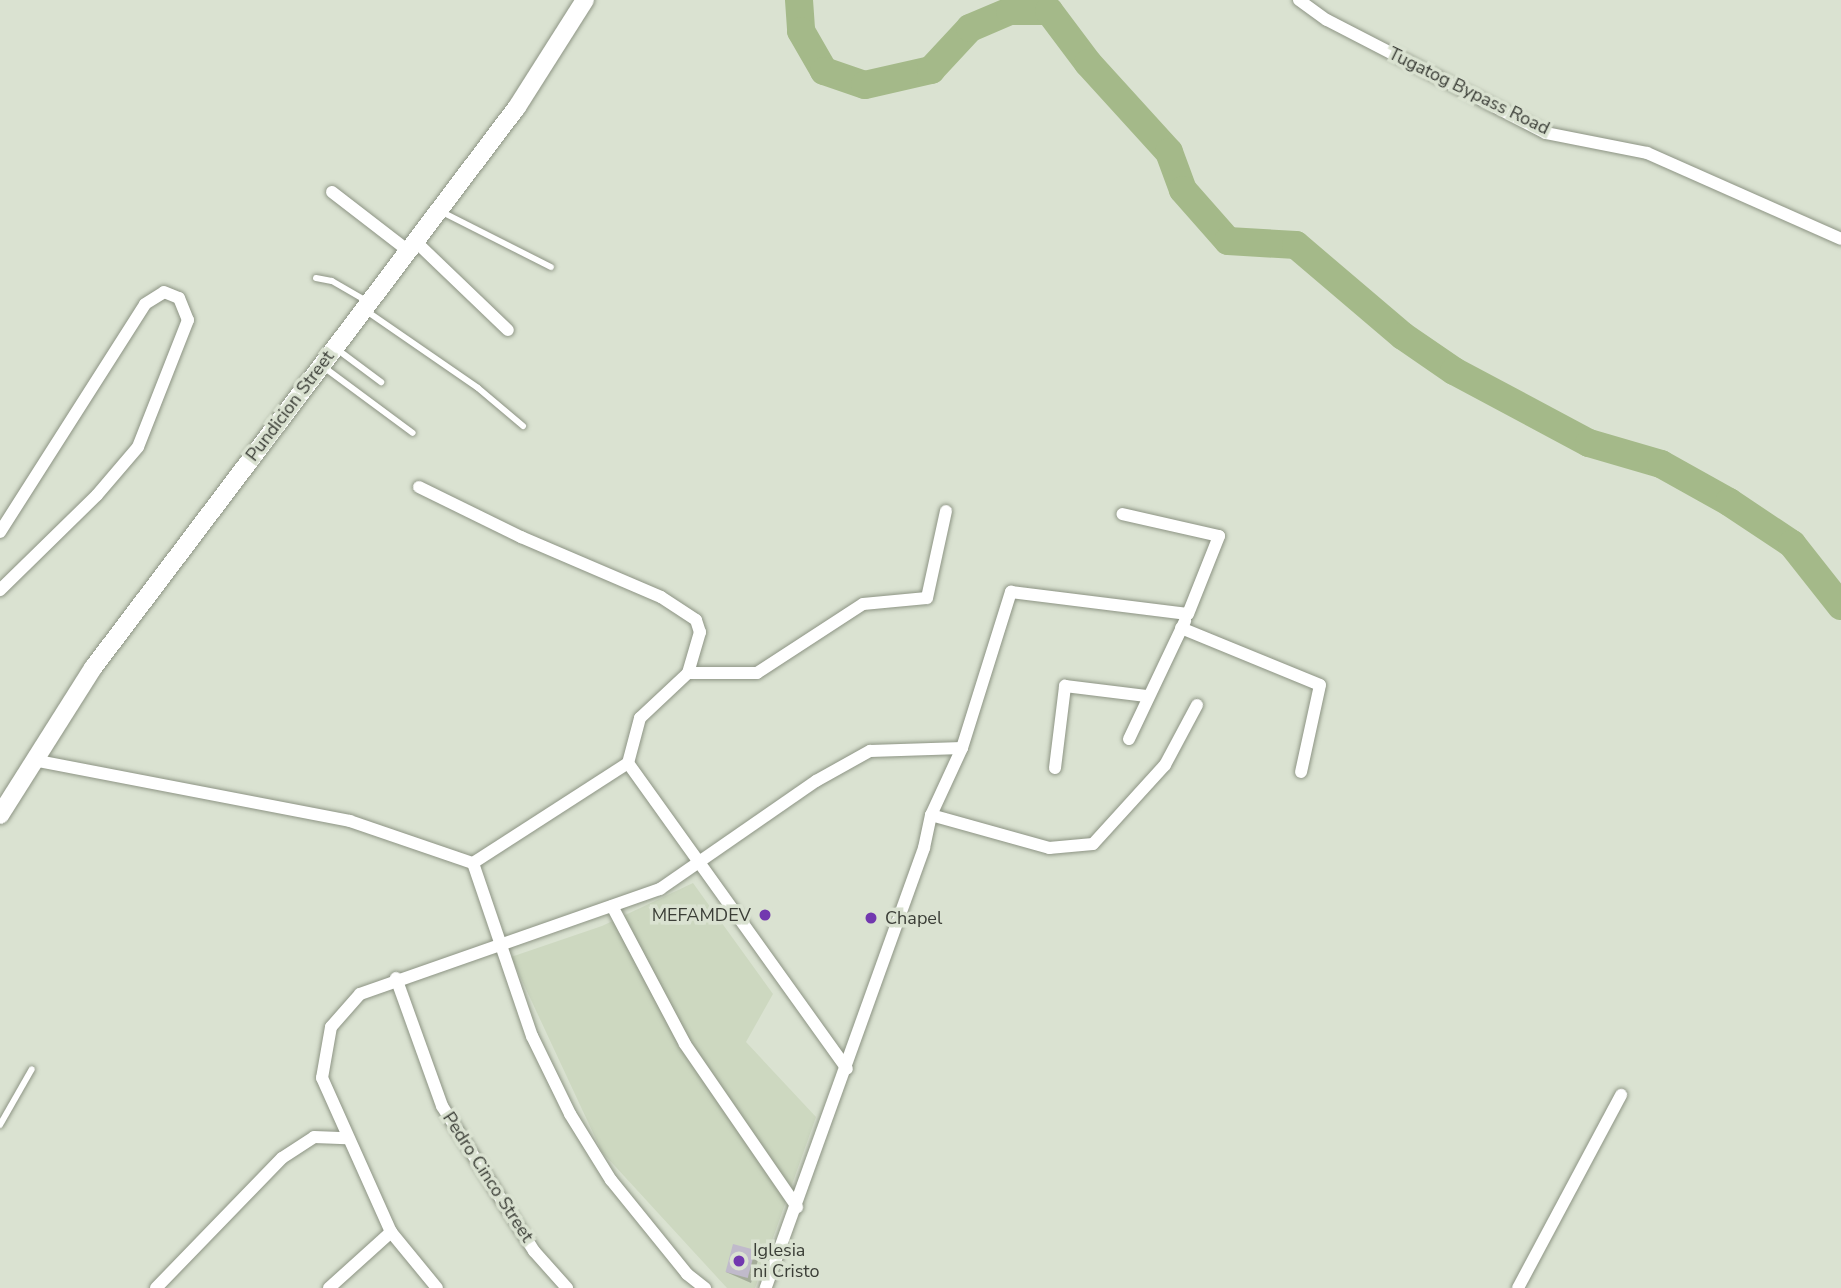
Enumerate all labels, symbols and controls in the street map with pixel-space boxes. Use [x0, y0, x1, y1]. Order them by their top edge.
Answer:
street label: Tugatog Bypass Road [1385, 43, 1553, 139]
street label: Pundicion Street [241, 346, 339, 466]
place label: MEFAMDEV [652, 904, 751, 926]
marker: MEFAMDEV [757, 907, 773, 923]
place label: Chapel [885, 907, 942, 929]
marker: Chapel [863, 910, 879, 926]
street label: Pedro Cinco Street [438, 1108, 538, 1246]
place label: Iglesia ni Cristo [753, 1240, 820, 1282]
marker: Iglesia ni Cristo [731, 1253, 747, 1269]

